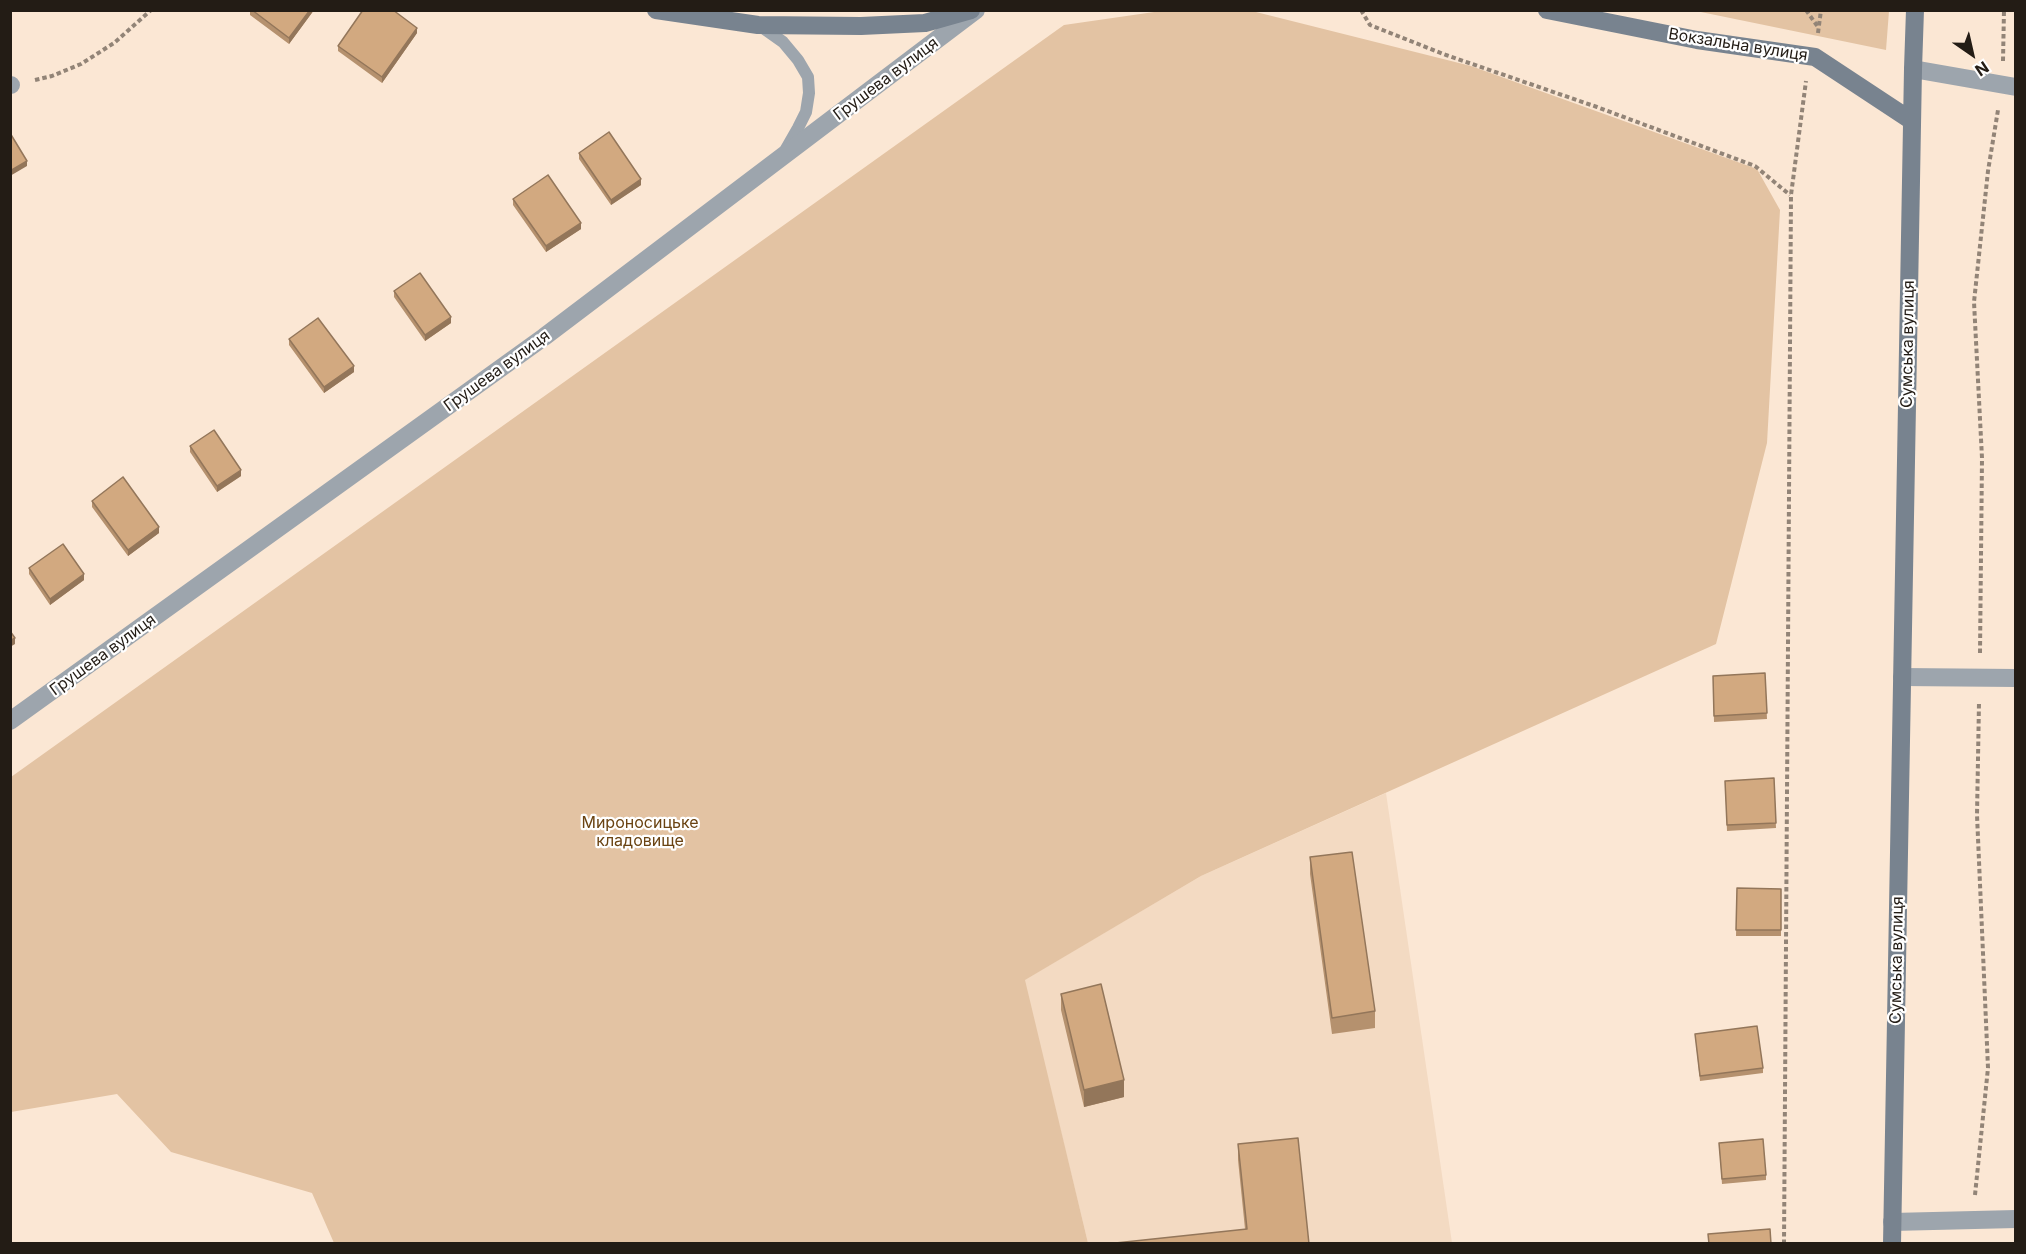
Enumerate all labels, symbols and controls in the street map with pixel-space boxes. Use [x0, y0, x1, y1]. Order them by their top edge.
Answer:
north arrow [1942, 24, 2002, 84]
street label: Вокзальна вулиця [1667, 25, 1809, 65]
street label: Грушева вулиця [830, 33, 942, 125]
text: N [1971, 57, 1993, 81]
street label: Сумська вулиця [1897, 280, 1919, 408]
street label: Грушева вулиця [440, 326, 554, 416]
street label: Грушева вулиця [46, 610, 160, 700]
park label: Мироносицьке кладовище [581, 813, 699, 851]
street label: Сумська вулиця [1886, 896, 1908, 1024]

